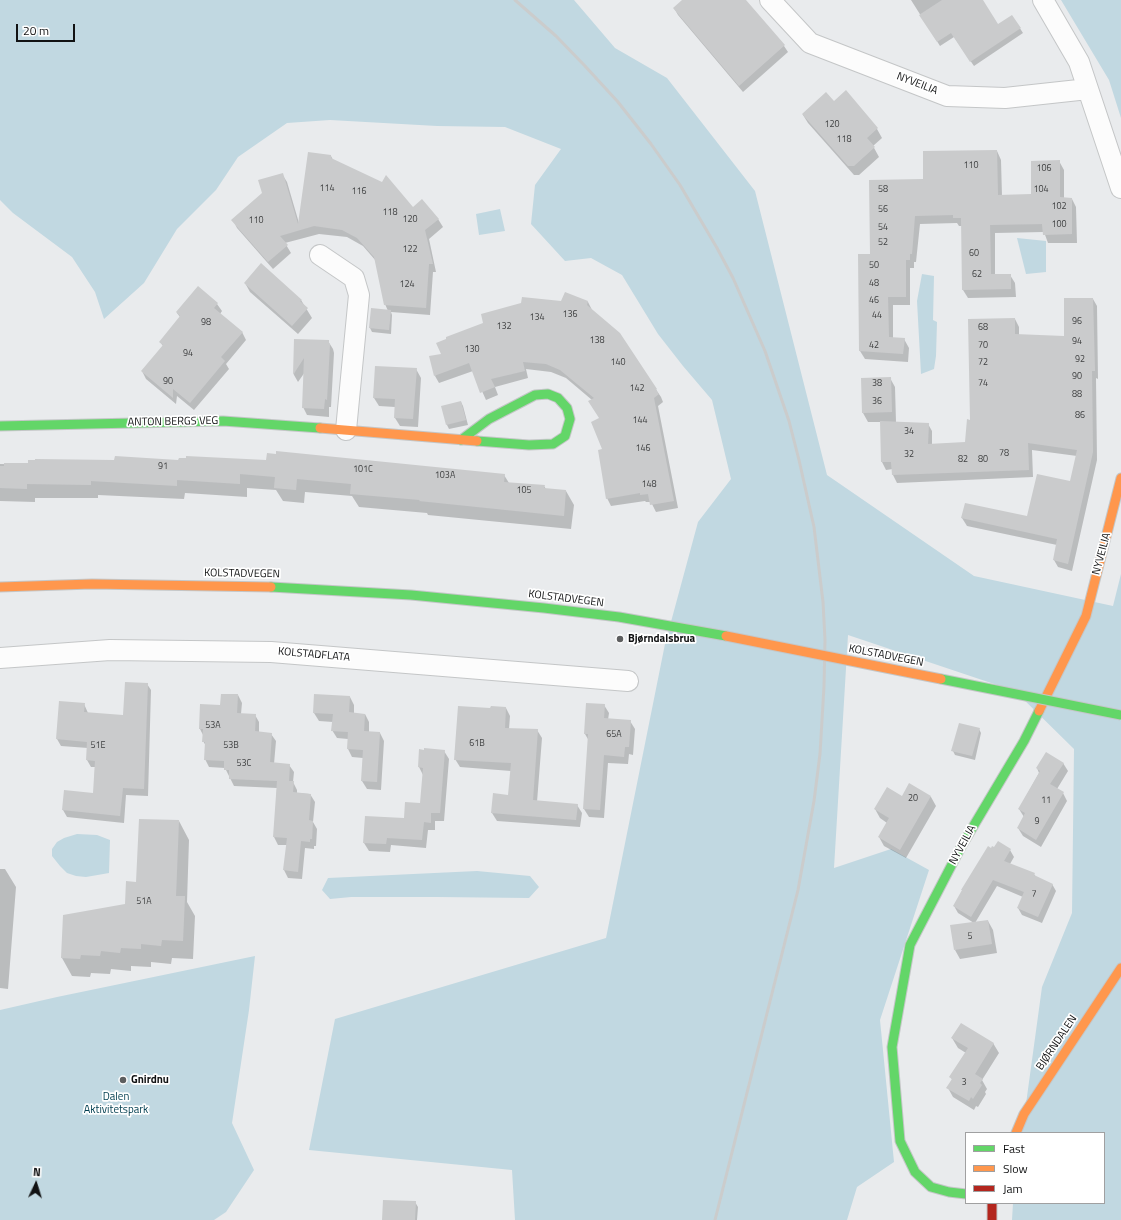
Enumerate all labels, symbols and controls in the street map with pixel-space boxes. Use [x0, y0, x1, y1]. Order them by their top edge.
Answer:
scale bar [18, 16, 77, 42]
text: 20 m [23, 21, 49, 40]
street label: NYVEILIA [895, 70, 939, 98]
house number: 120 [824, 120, 840, 130]
house number: 118 [836, 135, 852, 145]
house number: 110 [963, 161, 979, 171]
house number: 106 [1036, 164, 1052, 174]
house number: 114 [319, 184, 335, 194]
house number: 58 [878, 185, 888, 195]
house number: 104 [1033, 185, 1049, 195]
house number: 116 [351, 187, 367, 197]
house number: 102 [1051, 202, 1067, 212]
house number: 56 [878, 205, 888, 215]
house number: 118 [382, 208, 398, 218]
house number: 120 [402, 215, 418, 225]
house number: 110 [248, 216, 264, 226]
house number: 100 [1051, 220, 1067, 230]
house number: 54 [878, 223, 888, 233]
house number: 52 [878, 238, 888, 248]
house number: 122 [402, 245, 418, 255]
house number: 60 [969, 249, 979, 259]
house number: 50 [869, 261, 879, 271]
house number: 62 [972, 270, 982, 280]
house number: 48 [869, 279, 879, 289]
house number: 124 [399, 280, 415, 290]
house number: 46 [869, 296, 879, 306]
house number: 136 [562, 310, 578, 320]
house number: 44 [872, 311, 882, 321]
house number: 134 [529, 313, 545, 323]
house number: 96 [1072, 317, 1082, 327]
house number: 98 [201, 318, 211, 328]
house number: 132 [496, 322, 512, 332]
house number: 68 [978, 323, 988, 333]
house number: 138 [589, 336, 605, 346]
house number: 94 [1072, 337, 1082, 347]
house number: 42 [869, 341, 879, 351]
house number: 70 [978, 341, 988, 351]
house number: 130 [464, 345, 480, 355]
house number: 94 [183, 349, 193, 359]
house number: 92 [1075, 355, 1085, 365]
house number: 140 [610, 358, 626, 368]
house number: 72 [978, 358, 988, 368]
house number: 90 [1072, 372, 1082, 382]
house number: 90 [163, 377, 173, 387]
house number: 38 [872, 379, 882, 389]
house number: 74 [978, 379, 988, 389]
house number: 142 [629, 384, 645, 394]
house number: 88 [1072, 390, 1082, 400]
house number: 36 [872, 397, 882, 407]
house number: 86 [1075, 411, 1085, 421]
street label: ANTON BERGS VEG [128, 415, 218, 429]
house number: 144 [632, 416, 648, 426]
house number: 34 [904, 427, 914, 437]
house number: 146 [635, 444, 651, 454]
house number: 78 [999, 449, 1009, 459]
house number: 32 [904, 450, 914, 460]
house number: 82 [958, 455, 968, 465]
house number: 80 [978, 455, 988, 465]
house number: 91 [158, 462, 168, 472]
house number: 101C [353, 465, 373, 475]
house number: 103A [435, 471, 455, 481]
house number: 148 [641, 480, 657, 490]
house number: 105 [516, 486, 532, 496]
street label: NYVEILIA [1090, 531, 1114, 577]
street label: KOLSTADVEGEN [204, 567, 280, 581]
street label: KOLSTADVEGEN [527, 588, 605, 610]
place label: Bjørndalsbrua [628, 632, 695, 646]
marker: Bjørndalsbrua [615, 634, 625, 644]
street label: KOLSTADVEGEN [847, 642, 925, 670]
street label: KOLSTADFLATA [277, 645, 351, 665]
house number: 53A [205, 721, 221, 731]
house number: 65A [606, 730, 622, 740]
house number: 61B [469, 739, 485, 749]
house number: 51E [90, 741, 106, 751]
house number: 53B [223, 741, 239, 751]
house number: 53C [237, 759, 251, 769]
house number: 20 [908, 794, 918, 804]
house number: 11 [1041, 796, 1051, 806]
house number: 9 [1034, 817, 1040, 827]
street label: NYVEILIA [947, 823, 979, 867]
house number: 7 [1031, 890, 1037, 900]
house number: 51A [136, 897, 152, 907]
house number: 5 [967, 932, 973, 942]
street label: BJØRNDALEN [1034, 1013, 1080, 1073]
place label: Gnirdnu [131, 1073, 169, 1087]
marker: Gnirdnu [118, 1075, 128, 1085]
house number: 3 [961, 1078, 967, 1088]
park label: Dalen Aktivitetspark [84, 1090, 148, 1116]
legend [965, 1132, 1105, 1204]
text: Fast [1003, 1139, 1025, 1158]
text: Slow [1003, 1159, 1028, 1178]
north arrow [16, 1164, 56, 1204]
text: N [32, 1164, 41, 1180]
text: Jam [1003, 1179, 1023, 1198]

